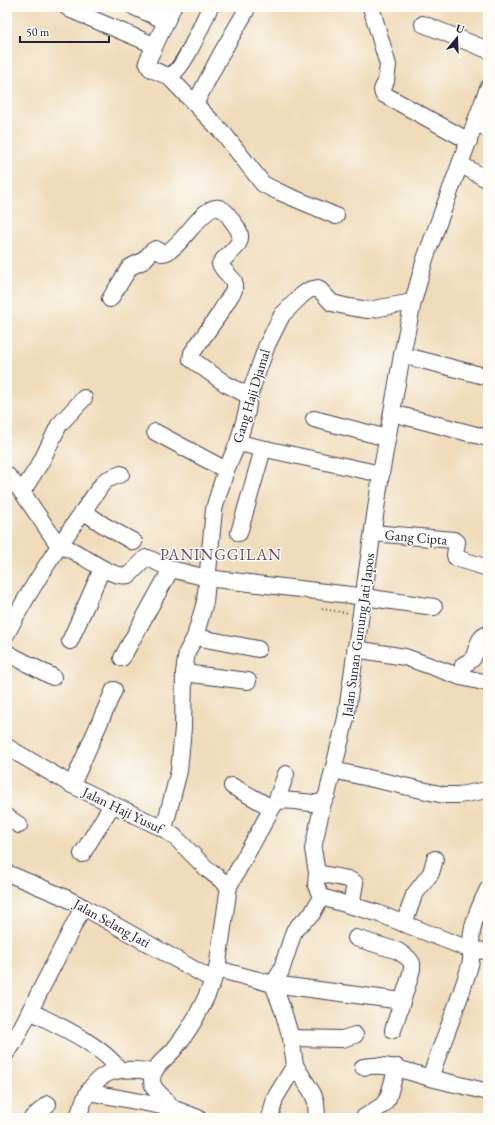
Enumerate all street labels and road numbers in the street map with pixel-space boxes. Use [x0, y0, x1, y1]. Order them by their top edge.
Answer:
street label: Gang Haji Djamal [228, 346, 274, 445]
street label: Gang Cipta [384, 525, 448, 549]
street label: Jalan Sunan Gunung Jati Japos [337, 551, 378, 719]
street label: Jalan Haji Yusuf [79, 782, 168, 838]
street label: Jalan Selang Jati [70, 894, 154, 952]

